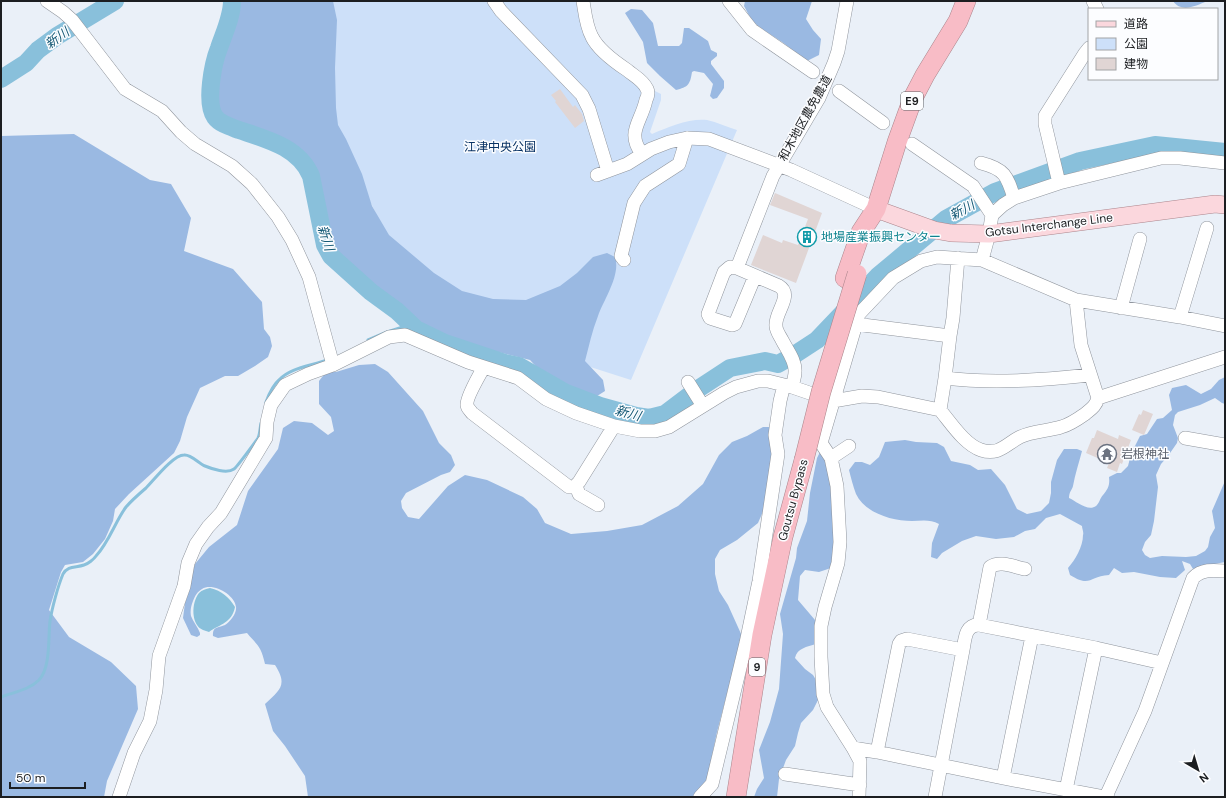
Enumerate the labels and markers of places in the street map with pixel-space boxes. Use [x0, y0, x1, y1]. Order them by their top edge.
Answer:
building icon: 地場産業振興センター [796, 226, 818, 248]
place label: 地場産業振興センター [821, 229, 941, 245]
temple icon: 岩根神社 [1096, 443, 1118, 465]
place label: 岩根神社 [1121, 446, 1169, 462]

